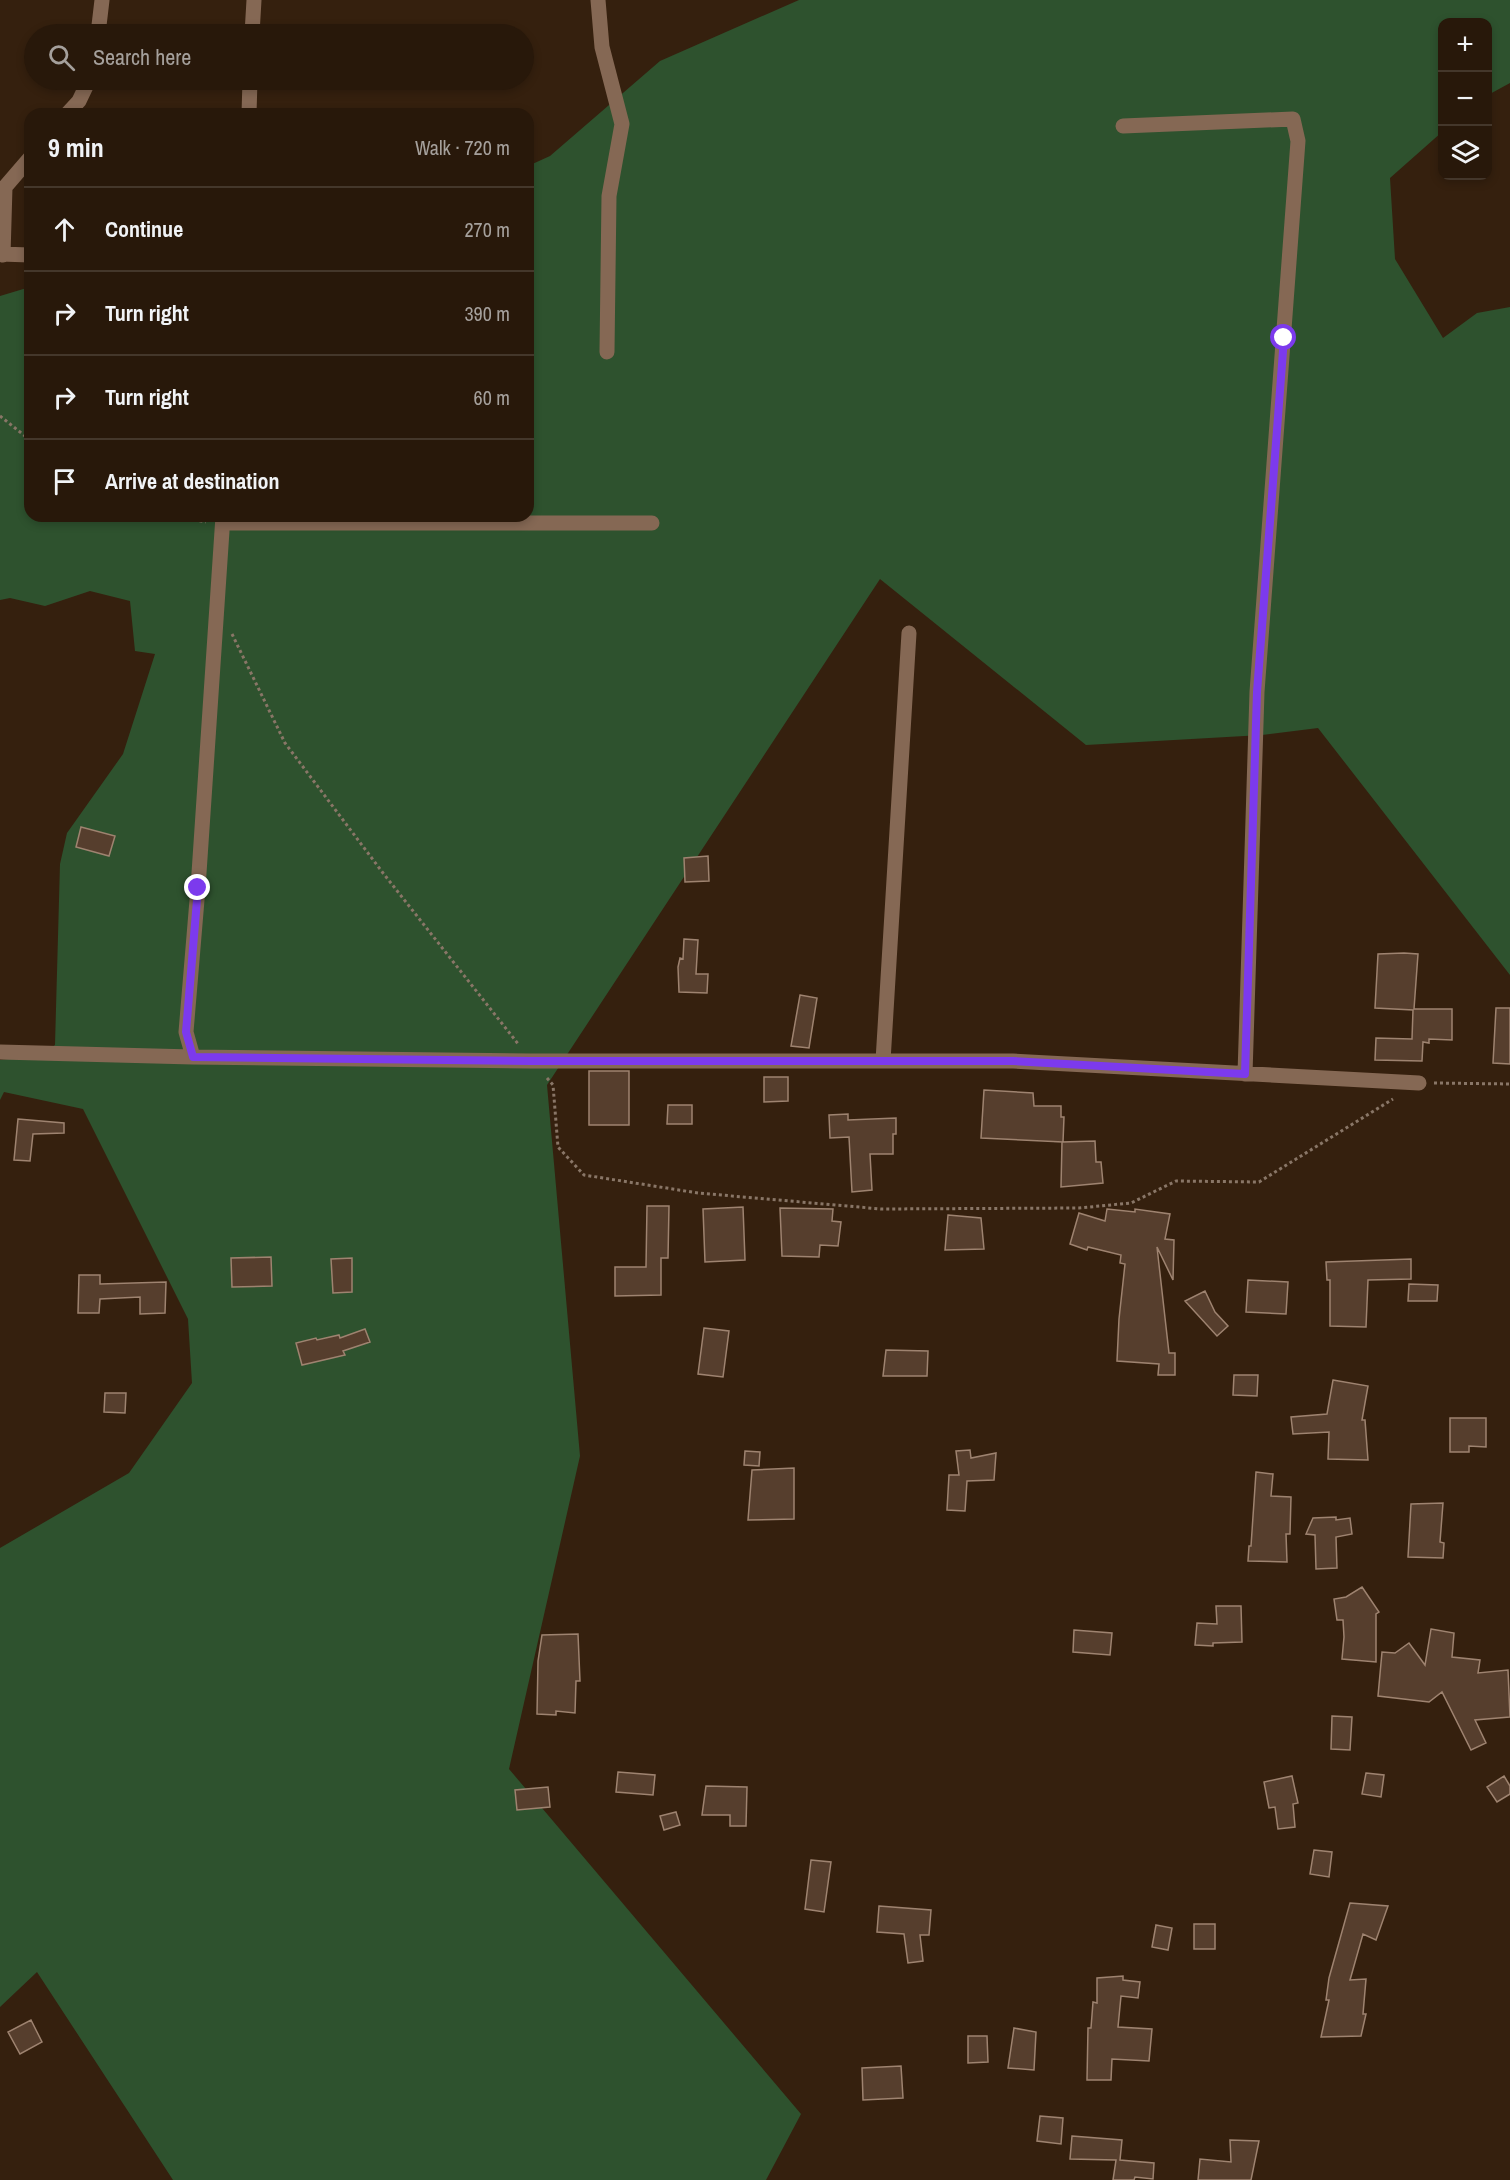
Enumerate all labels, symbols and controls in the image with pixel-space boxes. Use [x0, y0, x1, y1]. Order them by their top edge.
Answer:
map controls [1438, 18, 1492, 180]
button: + [1438, 18, 1492, 72]
search box [24, 24, 534, 90]
icon: search [45, 41, 78, 74]
text: Search here [93, 42, 191, 72]
button: − [1438, 72, 1492, 126]
button: layers [1438, 126, 1492, 180]
text: 9 min [48, 130, 104, 165]
text: Walk · 720 m [415, 134, 510, 161]
icon: ahead [48, 213, 81, 246]
text: Continue [105, 214, 183, 244]
text: 270 m [464, 216, 510, 243]
icon: right [48, 297, 81, 330]
text: Turn right [105, 298, 189, 328]
text: 390 m [464, 300, 510, 327]
route start [1270, 324, 1296, 350]
icon: right [48, 381, 81, 414]
text: Turn right [105, 382, 189, 412]
text: 60 m [474, 384, 510, 411]
icon: arrive [48, 465, 81, 498]
text: Arrive at destination [105, 466, 279, 496]
route end [184, 874, 210, 900]

